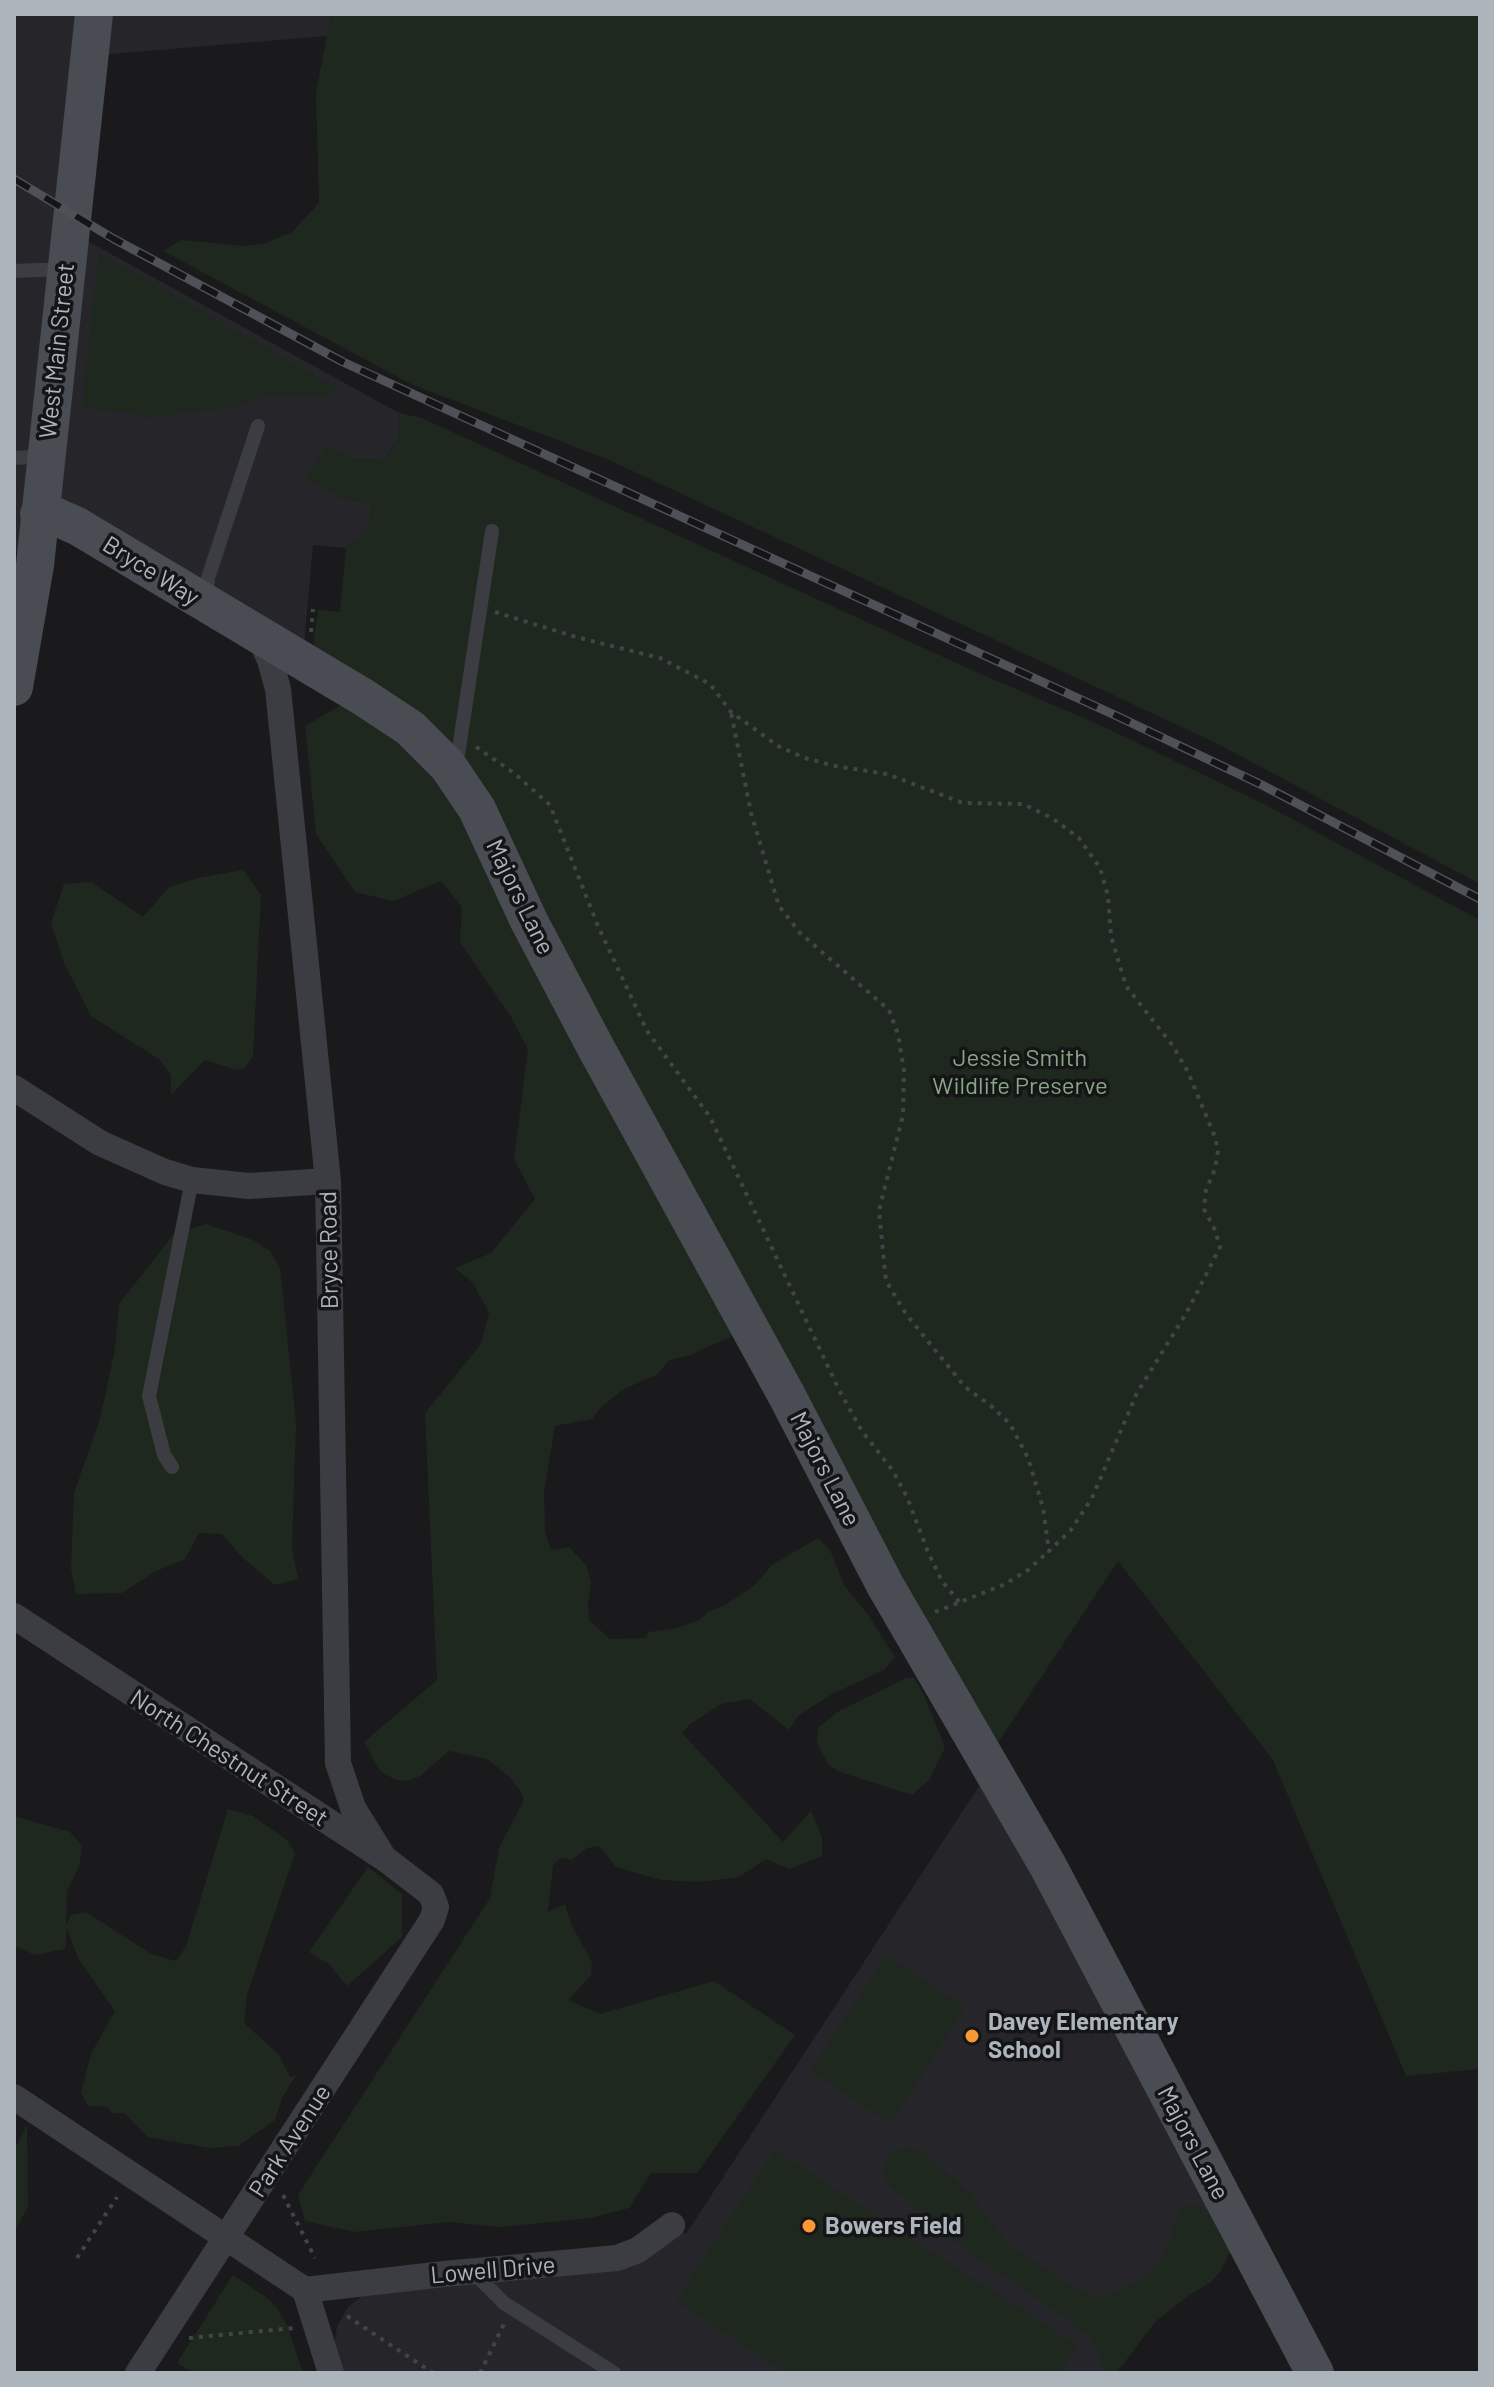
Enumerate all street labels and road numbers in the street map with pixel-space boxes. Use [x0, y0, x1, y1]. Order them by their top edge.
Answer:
street label: West Main Street [33, 262, 81, 440]
street label: Bryce Way [97, 530, 205, 612]
street label: Majors Lane [480, 835, 560, 959]
street label: Bryce Road [314, 1191, 344, 1309]
street label: Majors Lane [784, 1407, 866, 1531]
street label: North Chestnut Street [125, 1683, 333, 1833]
street label: Park Avenue [243, 2079, 337, 2203]
street label: Majors Lane [1151, 2081, 1235, 2205]
street label: Lowell Drive [429, 2250, 557, 2290]

